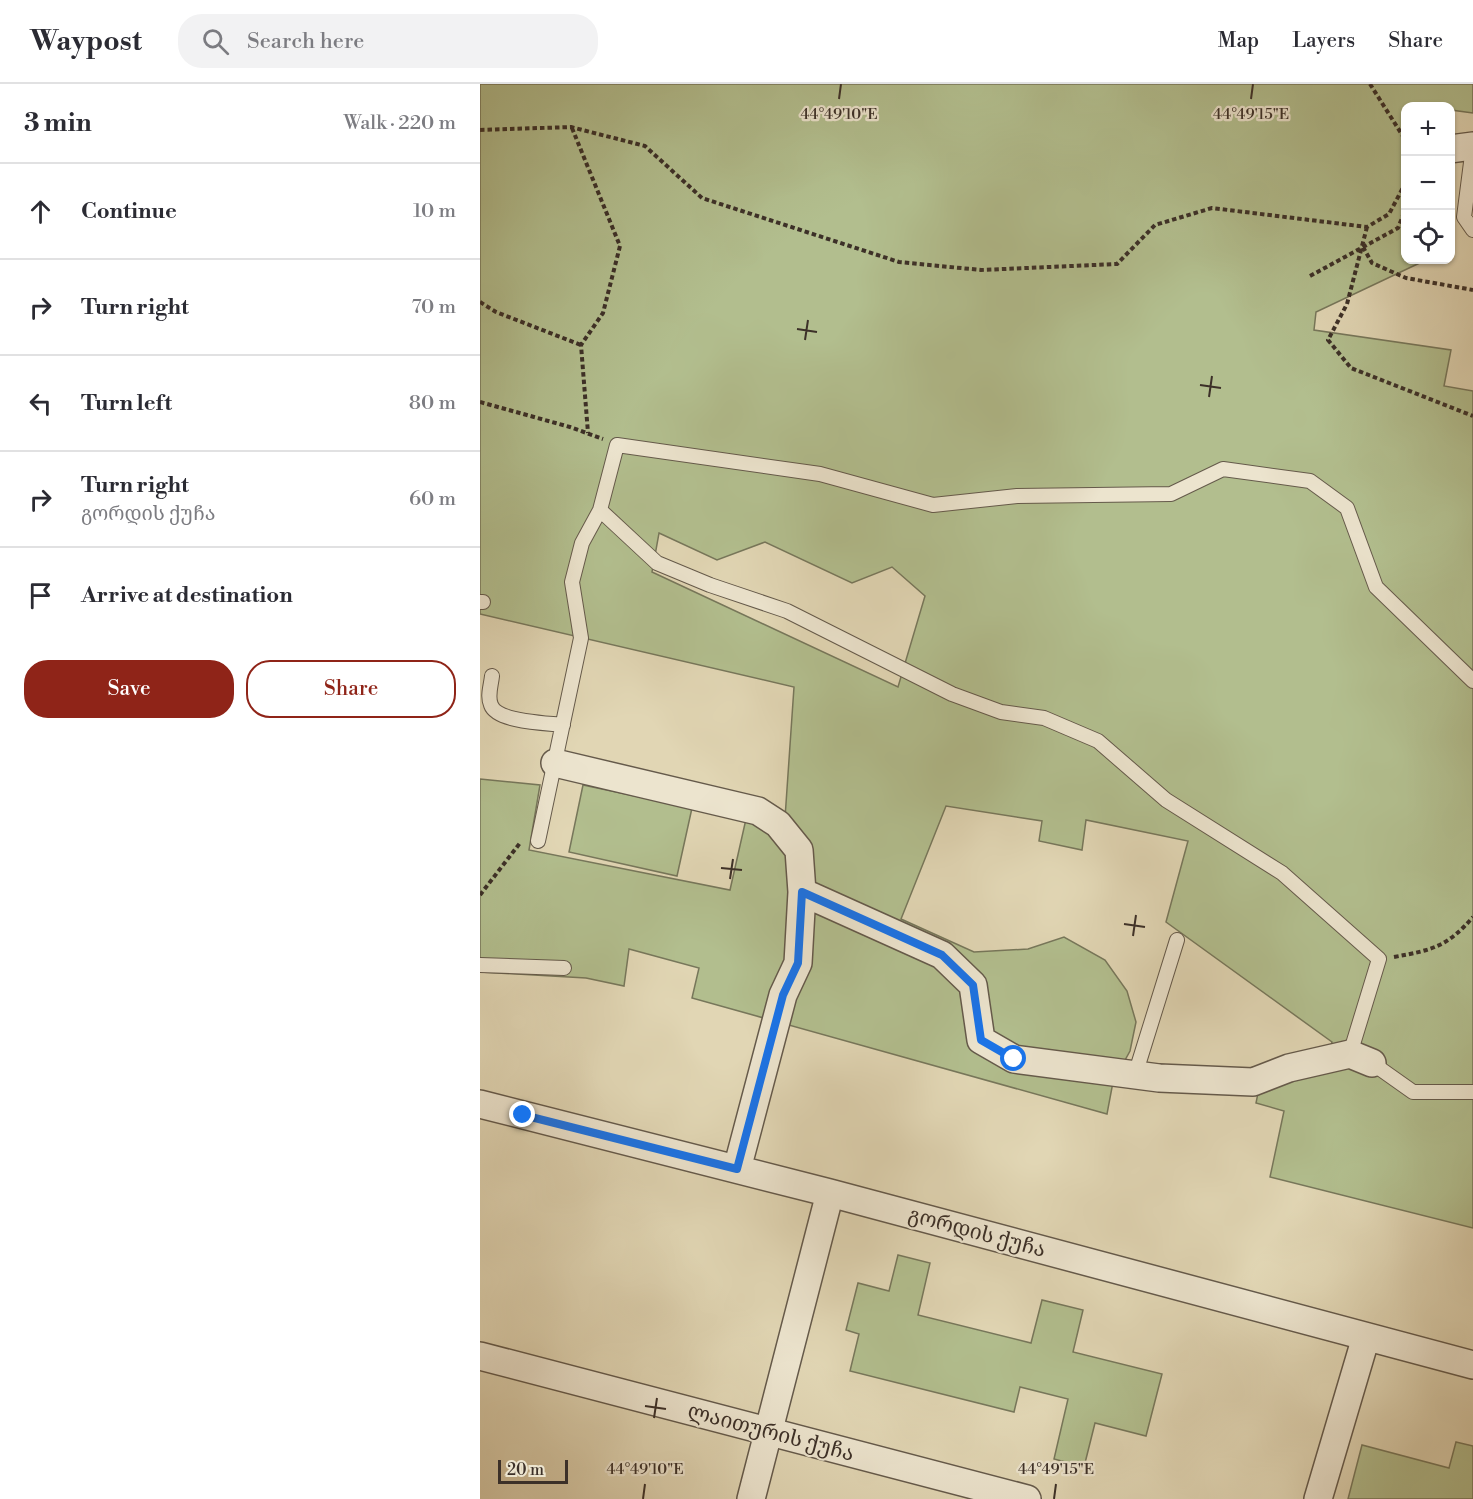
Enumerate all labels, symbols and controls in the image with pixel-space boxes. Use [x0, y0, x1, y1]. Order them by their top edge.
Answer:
search box [178, 14, 598, 68]
text: Waypost [30, 24, 142, 59]
icon: search [199, 25, 232, 58]
text: Search here [247, 28, 364, 55]
text: Map [1218, 28, 1259, 54]
text: Layers [1292, 28, 1355, 54]
text: Share [1388, 28, 1443, 54]
map controls [1401, 102, 1455, 264]
button: + [1401, 102, 1455, 156]
text: 44°49'10"E [800, 105, 878, 124]
text: 44°49'15"E [1213, 105, 1289, 124]
text: 3 min [24, 107, 92, 139]
text: Walk · 220 m [343, 111, 456, 136]
button: − [1401, 156, 1455, 210]
icon: ahead [24, 195, 57, 228]
text: Continue [81, 198, 177, 225]
text: 10 m [413, 199, 456, 224]
button: locate [1401, 210, 1455, 264]
icon: right [24, 291, 57, 324]
text: Turn right [81, 294, 189, 321]
text: 70 m [412, 295, 456, 320]
icon: left [24, 387, 57, 420]
text: Turn left [81, 390, 172, 417]
text: 80 m [409, 391, 456, 416]
text: Turn right [81, 472, 189, 499]
icon: right [24, 483, 57, 516]
text: 60 m [409, 487, 456, 512]
text: გორდის ქუჩა [81, 502, 215, 527]
icon: arrive [24, 579, 57, 612]
text: Arrive at destination [81, 582, 293, 609]
button: Save [24, 660, 234, 718]
button: Share [246, 660, 456, 718]
route start [1000, 1045, 1026, 1071]
route end [509, 1101, 535, 1127]
street label: გორდის ქუჩა [905, 1202, 1048, 1264]
street label: ლაითურის ქუჩა [685, 1398, 857, 1468]
scale bar [498, 1457, 568, 1484]
text: 20 m [507, 1460, 544, 1480]
text: 44°49'10"E [606, 1460, 684, 1479]
text: 44°49'15"E [1018, 1460, 1094, 1479]

